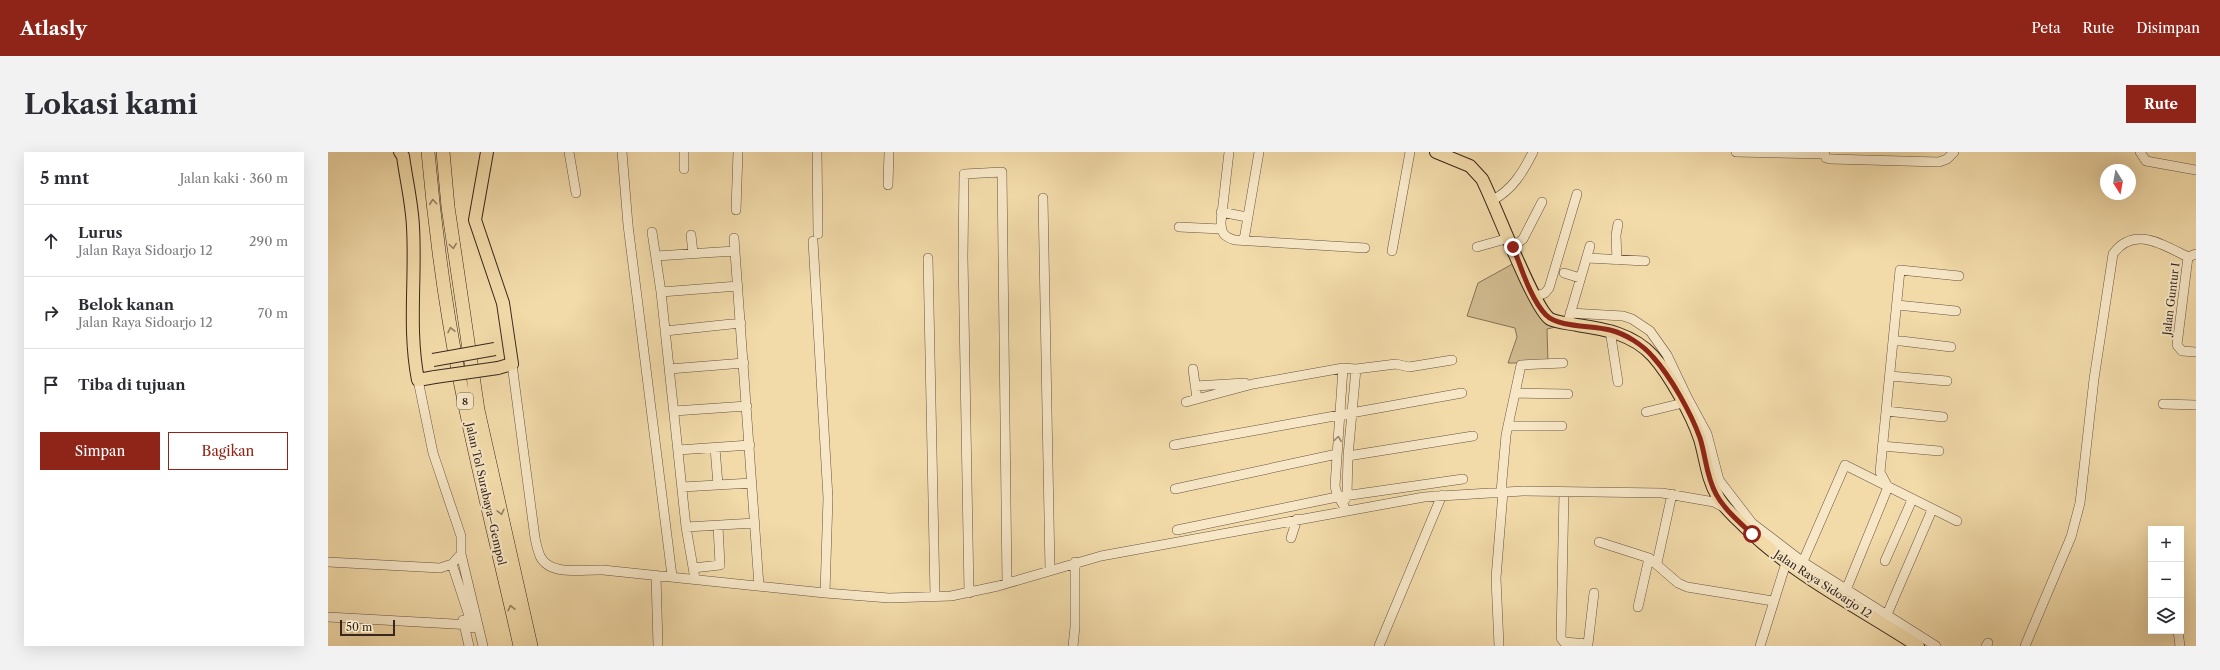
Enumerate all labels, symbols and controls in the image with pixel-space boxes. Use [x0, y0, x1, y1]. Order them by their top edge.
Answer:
text: Atlasly [20, 17, 87, 40]
text: Peta [2031, 19, 2061, 37]
text: Rute [2083, 19, 2114, 37]
text: Disimpan [2136, 19, 2200, 37]
button: Rute [2126, 85, 2196, 123]
text: Lokasi kami [24, 87, 198, 121]
north arrow [2100, 164, 2136, 200]
text: 5 mnt [40, 168, 89, 188]
text: Jalan kaki · 360 m [180, 170, 288, 186]
one-way arrow [428, 199, 437, 205]
text: Lurus [78, 223, 123, 242]
icon: ahead [40, 230, 62, 252]
text: 290 m [249, 233, 288, 249]
route end [1504, 238, 1522, 256]
text: Jalan Raya Sidoarjo 12 [78, 242, 213, 258]
one-way arrow [448, 243, 457, 249]
street label: Jalan Guntur I [2159, 262, 2182, 338]
text: Belok kanan [78, 295, 174, 314]
icon: right [40, 302, 62, 324]
text: 70 m [258, 305, 288, 321]
text: Jalan Raya Sidoarjo 12 [78, 314, 213, 330]
one-way arrow [447, 327, 456, 334]
icon: arrive [40, 374, 62, 396]
text: Tiba di tujuan [78, 375, 186, 394]
road number: 8 [457, 393, 473, 409]
street label: Jalan Tol Surabaya–Gempol [462, 419, 509, 567]
button: Simpan [40, 432, 160, 470]
button: Bagikan [168, 432, 288, 470]
one-way arrow [1333, 436, 1342, 442]
one-way arrow [497, 509, 505, 515]
route start [1743, 525, 1761, 543]
map controls [2148, 526, 2184, 634]
button: + [2148, 526, 2184, 562]
street label: Jalan Raya Sidoarjo 12 [1770, 546, 1875, 621]
button: − [2148, 562, 2184, 598]
button: layers [2148, 598, 2184, 634]
one-way arrow [508, 605, 516, 611]
scale bar [340, 618, 395, 637]
text: 50 m [346, 620, 372, 634]

